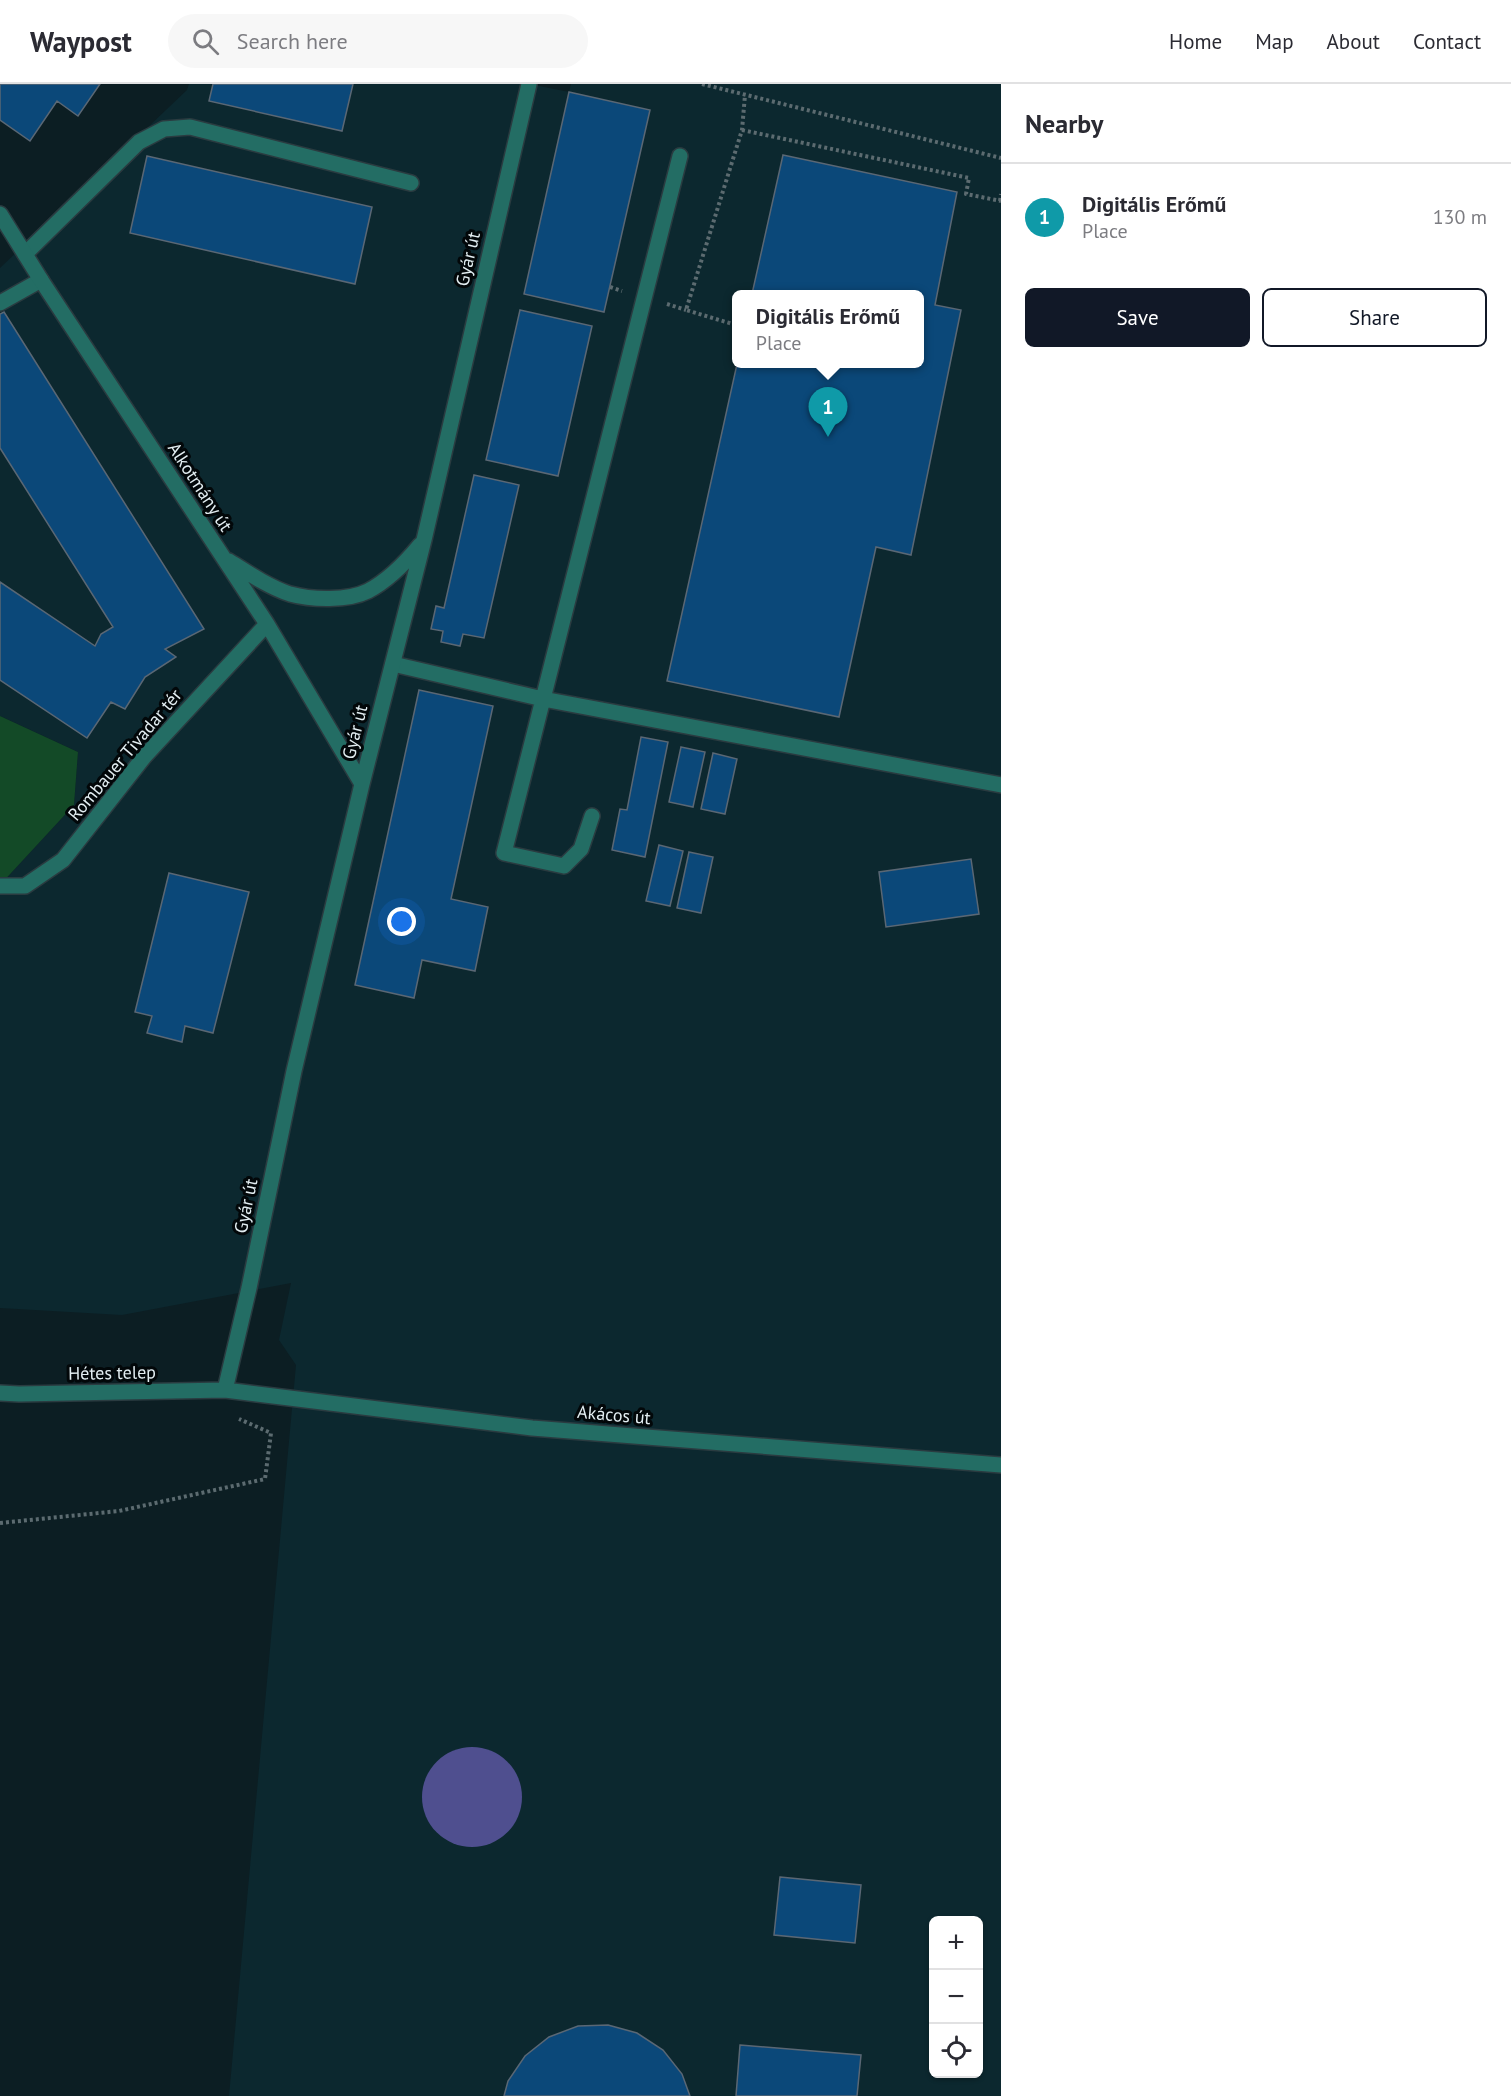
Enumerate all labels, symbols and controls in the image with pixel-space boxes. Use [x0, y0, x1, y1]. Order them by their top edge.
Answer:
search box [168, 14, 588, 68]
text: Waypost [30, 23, 132, 60]
icon: search [189, 25, 222, 58]
text: Search here [237, 27, 348, 55]
text: Home [1169, 28, 1222, 55]
text: Map [1255, 28, 1294, 55]
text: About [1327, 28, 1380, 55]
text: Contact [1413, 28, 1481, 55]
text: Nearby [1025, 107, 1103, 140]
text: Digitális Erőmű [1082, 190, 1226, 218]
text: 1 [1039, 204, 1050, 230]
text: 130 m [1433, 204, 1487, 230]
text: Place [1082, 218, 1128, 244]
street label: Gyár út [450, 229, 485, 288]
button: Save [1025, 288, 1250, 347]
button: Share [1262, 288, 1487, 347]
popup [732, 290, 924, 368]
text: Digitális Erőmű [756, 302, 900, 330]
text: Place [756, 330, 802, 356]
pin: 1 [808, 388, 848, 437]
street label: Alkotmány út [163, 438, 238, 536]
street label: Rombauer Tivadar tér [63, 684, 186, 825]
street label: Gyár út [337, 702, 372, 761]
your location [387, 907, 416, 936]
street label: Gyár út [229, 1177, 262, 1235]
street label: Hétes telep [68, 1360, 156, 1385]
street label: Akácos út [576, 1400, 652, 1429]
map controls [929, 1916, 983, 2078]
button: + [929, 1916, 983, 1970]
button: − [929, 1970, 983, 2024]
button: locate [929, 2024, 983, 2078]

